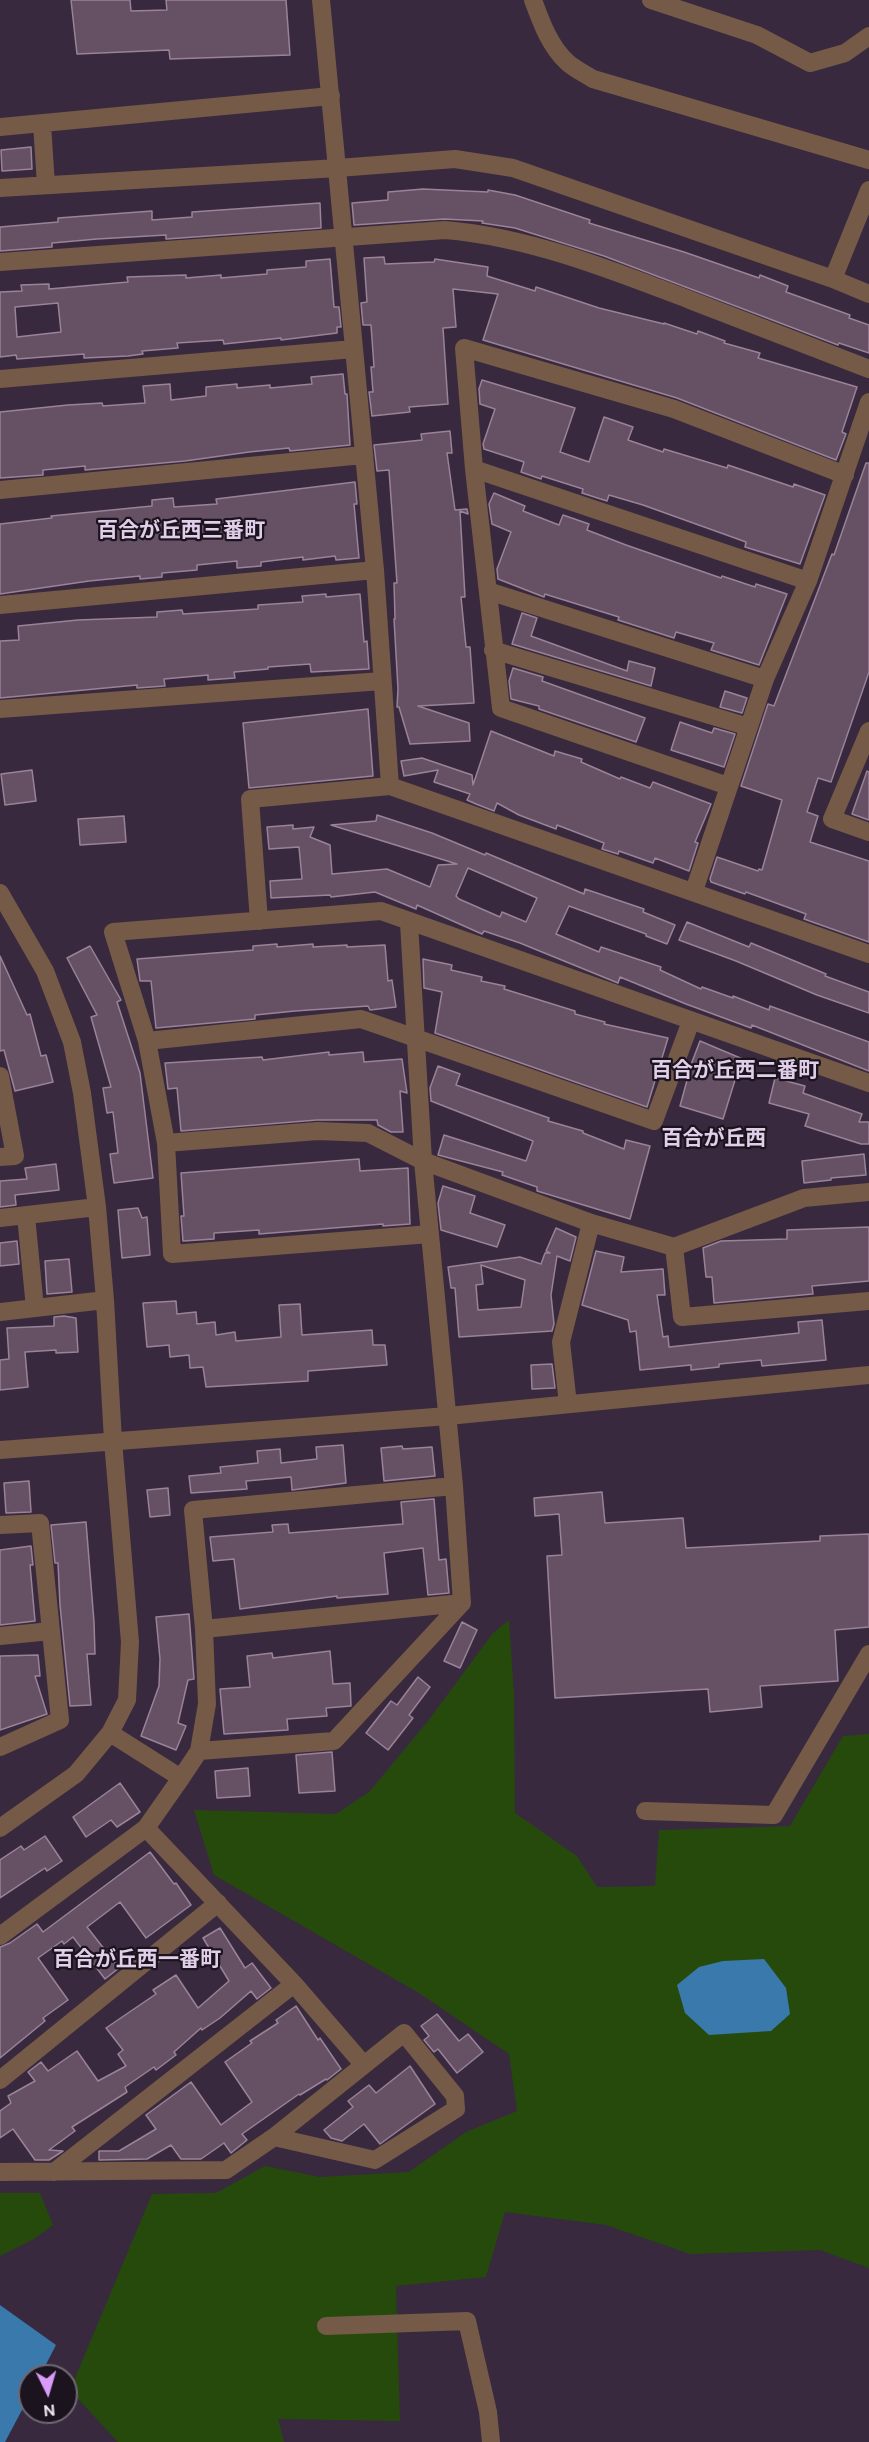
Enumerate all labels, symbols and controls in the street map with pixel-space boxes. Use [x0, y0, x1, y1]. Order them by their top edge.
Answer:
district label: 百合が丘西三番町 [97, 518, 265, 544]
district label: 百合が丘西二番町 [651, 1058, 819, 1084]
district label: 百合が丘西 [662, 1126, 766, 1152]
district label: 百合が丘西一番町 [53, 1947, 221, 1973]
north arrow [18, 2364, 78, 2424]
text: N [43, 2399, 56, 2421]

